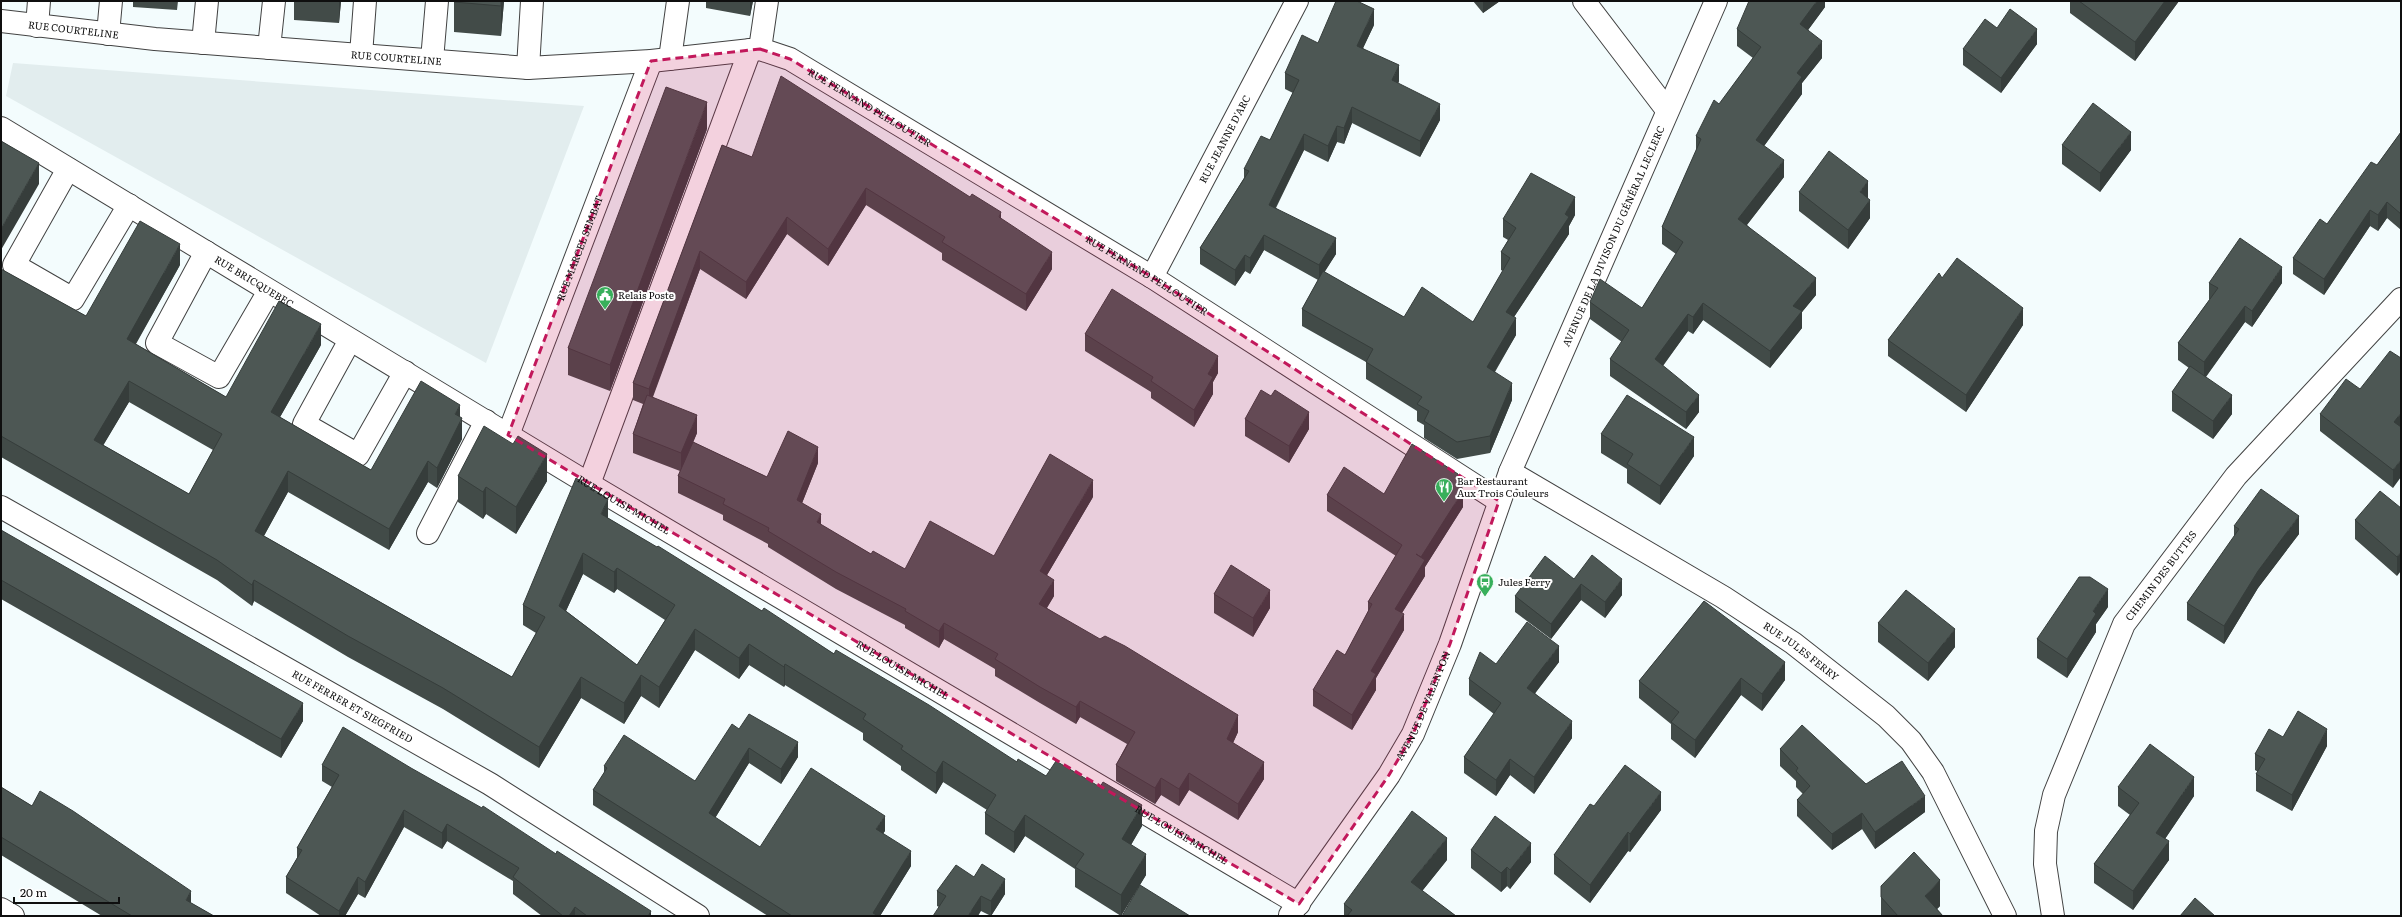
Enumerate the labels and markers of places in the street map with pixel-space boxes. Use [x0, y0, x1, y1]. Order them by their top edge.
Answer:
public building icon: Relais Poste [595, 285, 615, 310]
place label: Relais Poste [618, 287, 674, 302]
place label: Bar Restaurant Aux Trois Couleurs [1457, 473, 1549, 500]
restaurant icon: Bar Restaurant Aux Trois Couleurs [1434, 477, 1454, 502]
bus stop icon: Jules Ferry [1475, 572, 1495, 597]
place label: Jules Ferry [1498, 574, 1551, 589]

